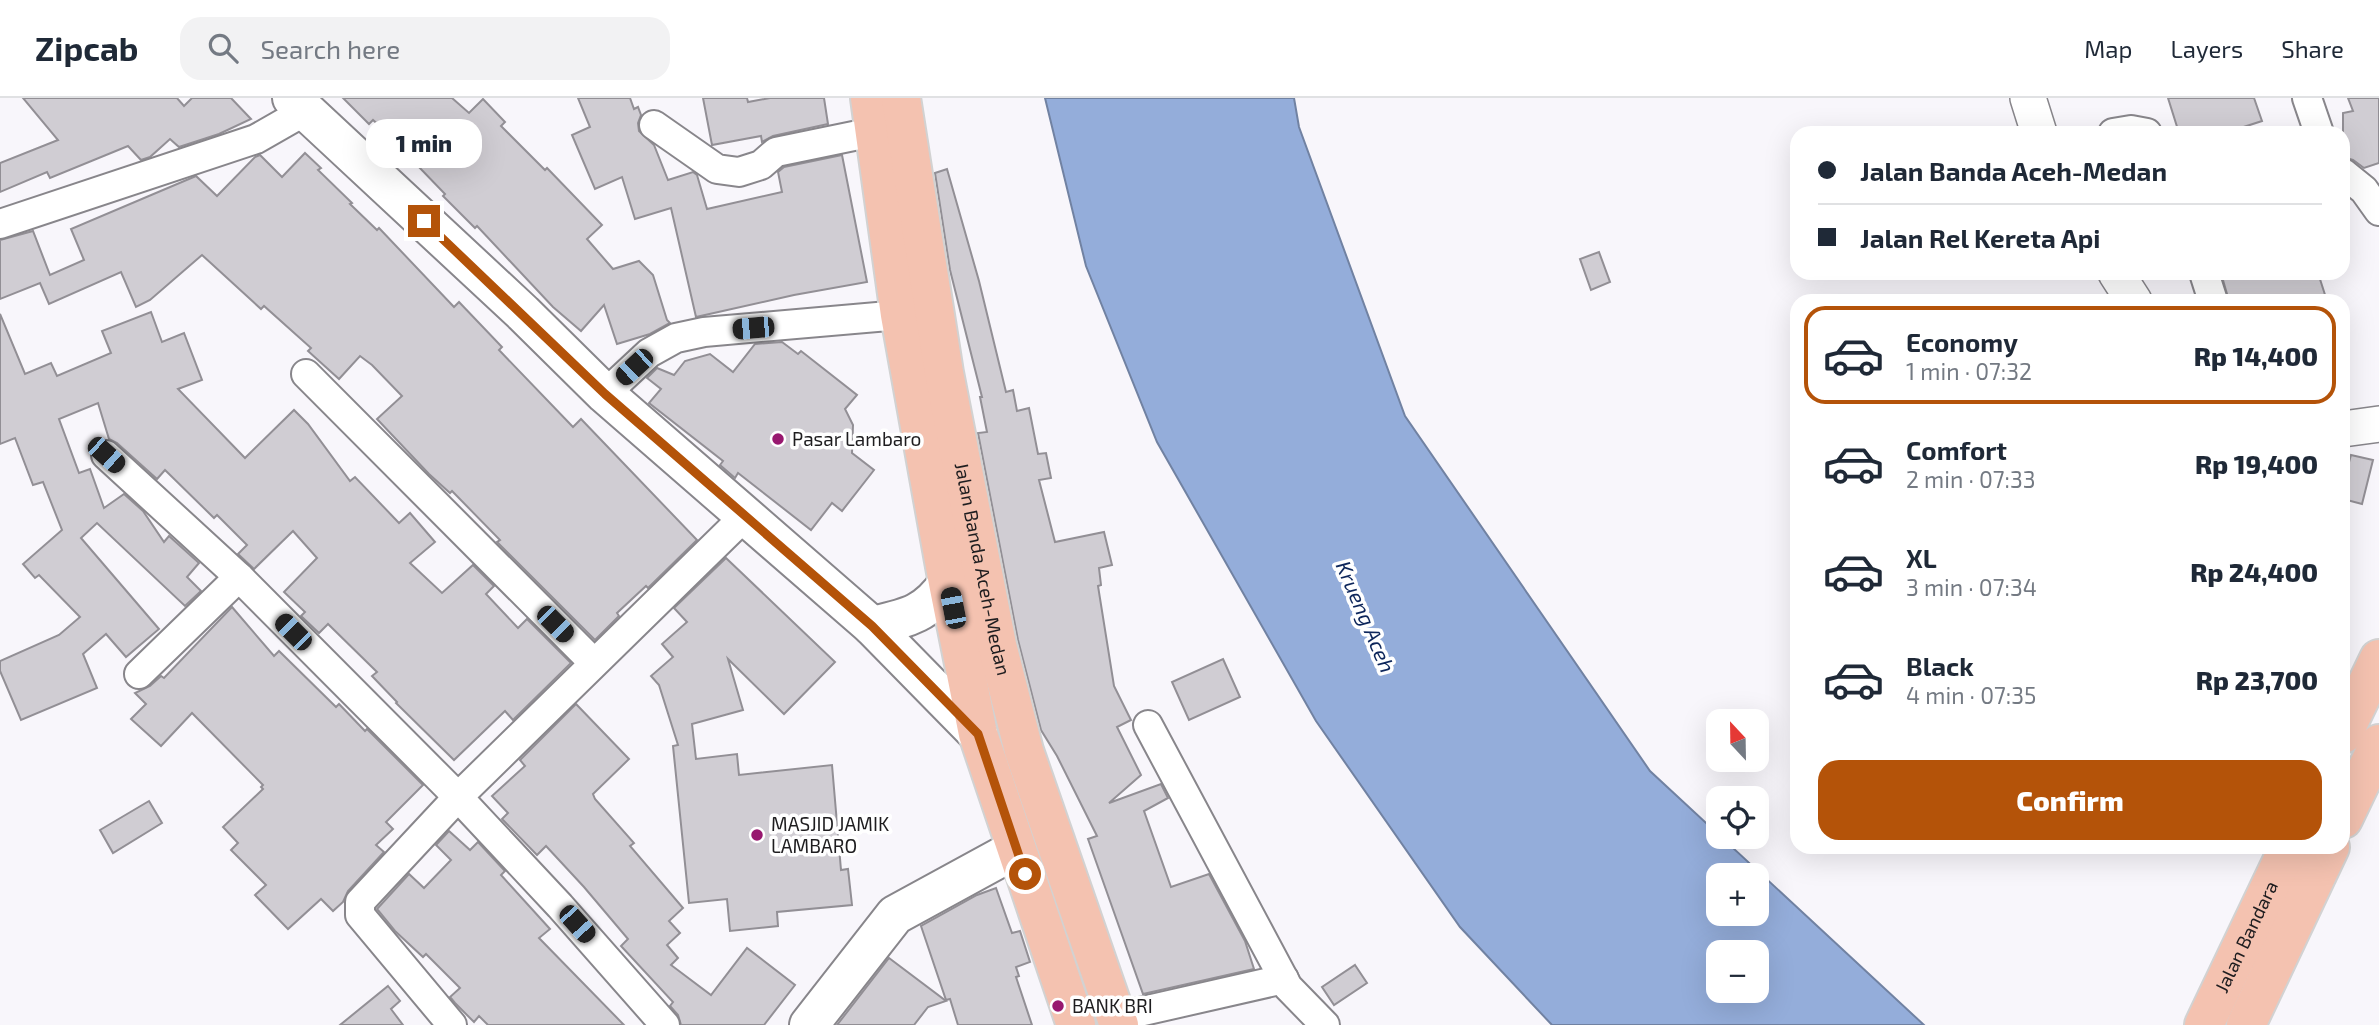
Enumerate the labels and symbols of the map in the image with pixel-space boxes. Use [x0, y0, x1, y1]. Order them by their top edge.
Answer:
callout: 1 min [366, 120, 482, 169]
route end [408, 205, 440, 237]
car [732, 316, 775, 340]
car [612, 345, 657, 389]
place label: Pasar Lambaro [792, 427, 921, 450]
marker: Pasar Lambaro [770, 431, 786, 447]
car [84, 433, 129, 477]
street label: Jalan Banda Aceh-Medan [951, 460, 1016, 678]
water label: Krueng Aceh [1332, 557, 1401, 676]
car [939, 585, 968, 631]
car [533, 602, 578, 646]
car [271, 610, 316, 654]
north arrow [1706, 709, 1769, 772]
place label: MASJID JAMIK LAMBARO [771, 812, 889, 857]
marker: MASJID JAMIK LAMBARO [749, 827, 765, 843]
route start [1009, 858, 1041, 890]
street label: Jalan Bandara [2209, 877, 2282, 996]
car [556, 901, 599, 947]
place label: BANK BRI [1072, 994, 1153, 1017]
marker: BANK BRI [1050, 998, 1066, 1014]

